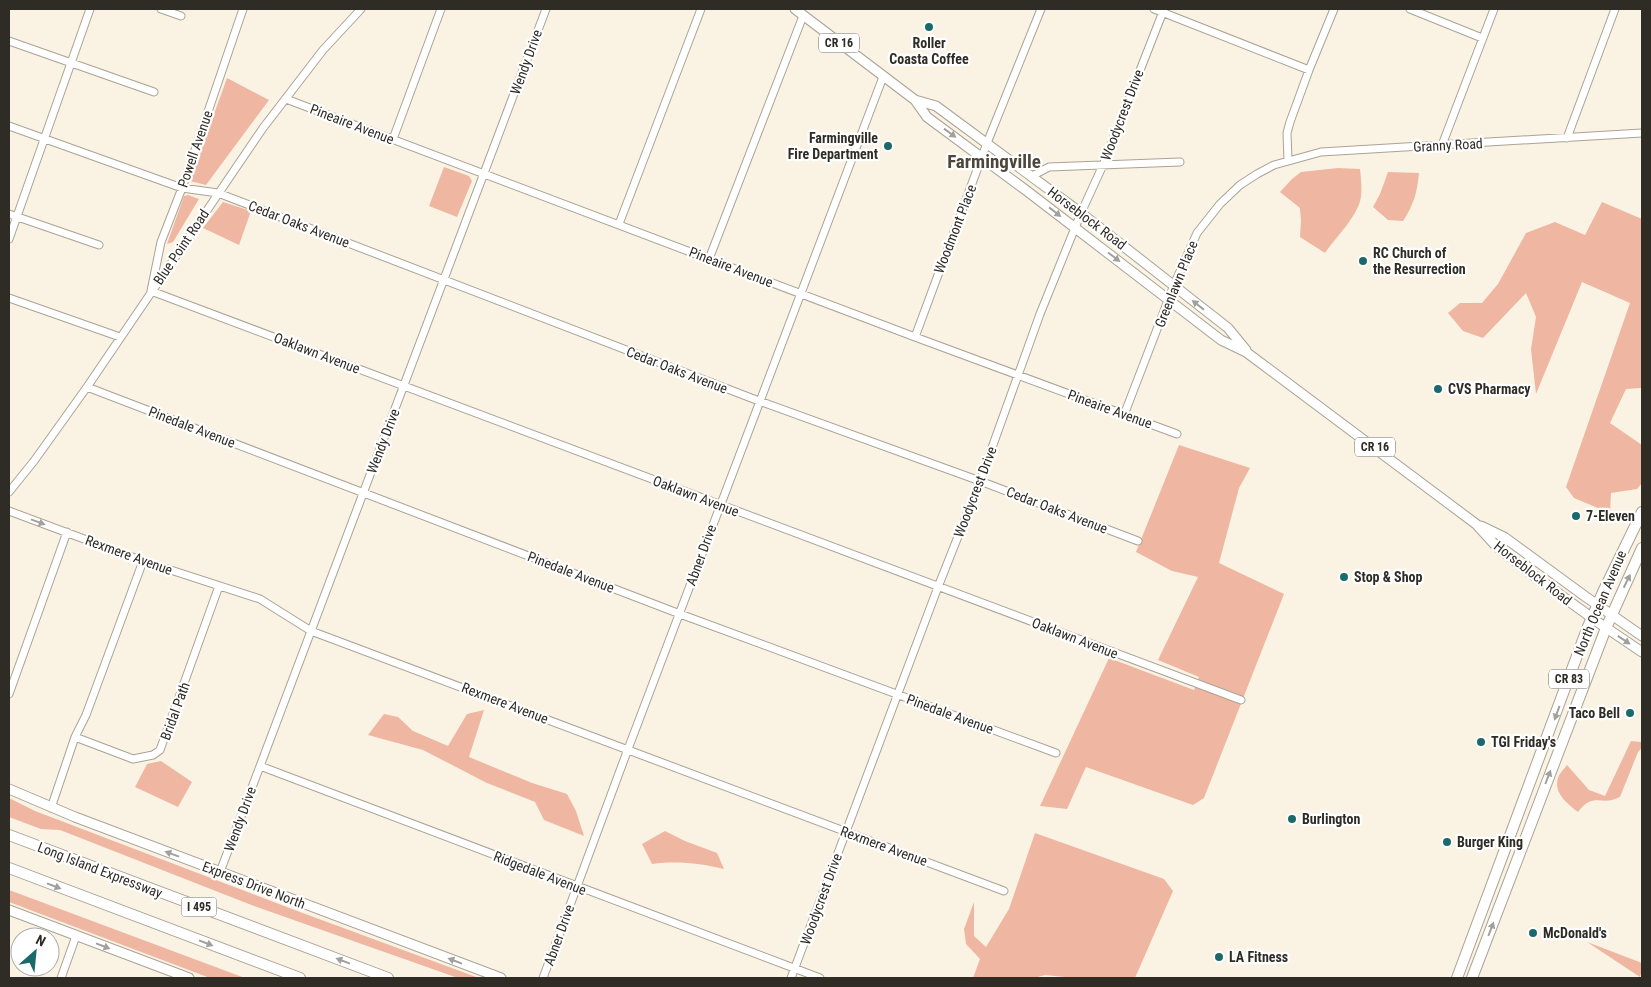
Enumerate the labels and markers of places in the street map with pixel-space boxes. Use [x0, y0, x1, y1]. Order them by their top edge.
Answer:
marker: Roller Coasta Coffee [923, 21, 935, 33]
place label: Roller Coasta Coffee [889, 35, 969, 67]
place label: Farmingville Fire Department [788, 130, 878, 162]
marker: Farmingville Fire Department [882, 140, 894, 152]
place label: RC Church of the Resurrection [1373, 245, 1466, 277]
marker: RC Church of the Resurrection [1357, 255, 1369, 267]
place label: CVS Pharmacy [1448, 381, 1531, 397]
marker: CVS Pharmacy [1432, 383, 1444, 395]
place label: 7-Eleven [1586, 508, 1635, 524]
marker: 7-Eleven [1570, 510, 1582, 522]
place label: Stop & Shop [1354, 569, 1423, 585]
marker: Stop & Shop [1338, 571, 1350, 583]
place label: Taco Bell [1569, 705, 1620, 721]
marker: Taco Bell [1624, 707, 1636, 719]
place label: TGI Friday's [1491, 734, 1556, 750]
marker: TGI Friday's [1475, 736, 1487, 748]
place label: Burlington [1302, 811, 1360, 827]
marker: Burlington [1286, 813, 1298, 825]
place label: Burger King [1457, 834, 1523, 850]
marker: Burger King [1441, 836, 1453, 848]
place label: McDonald's [1543, 925, 1607, 941]
marker: McDonald's [1527, 927, 1539, 939]
place label: LA Fitness [1229, 949, 1288, 965]
marker: LA Fitness [1213, 951, 1225, 963]

